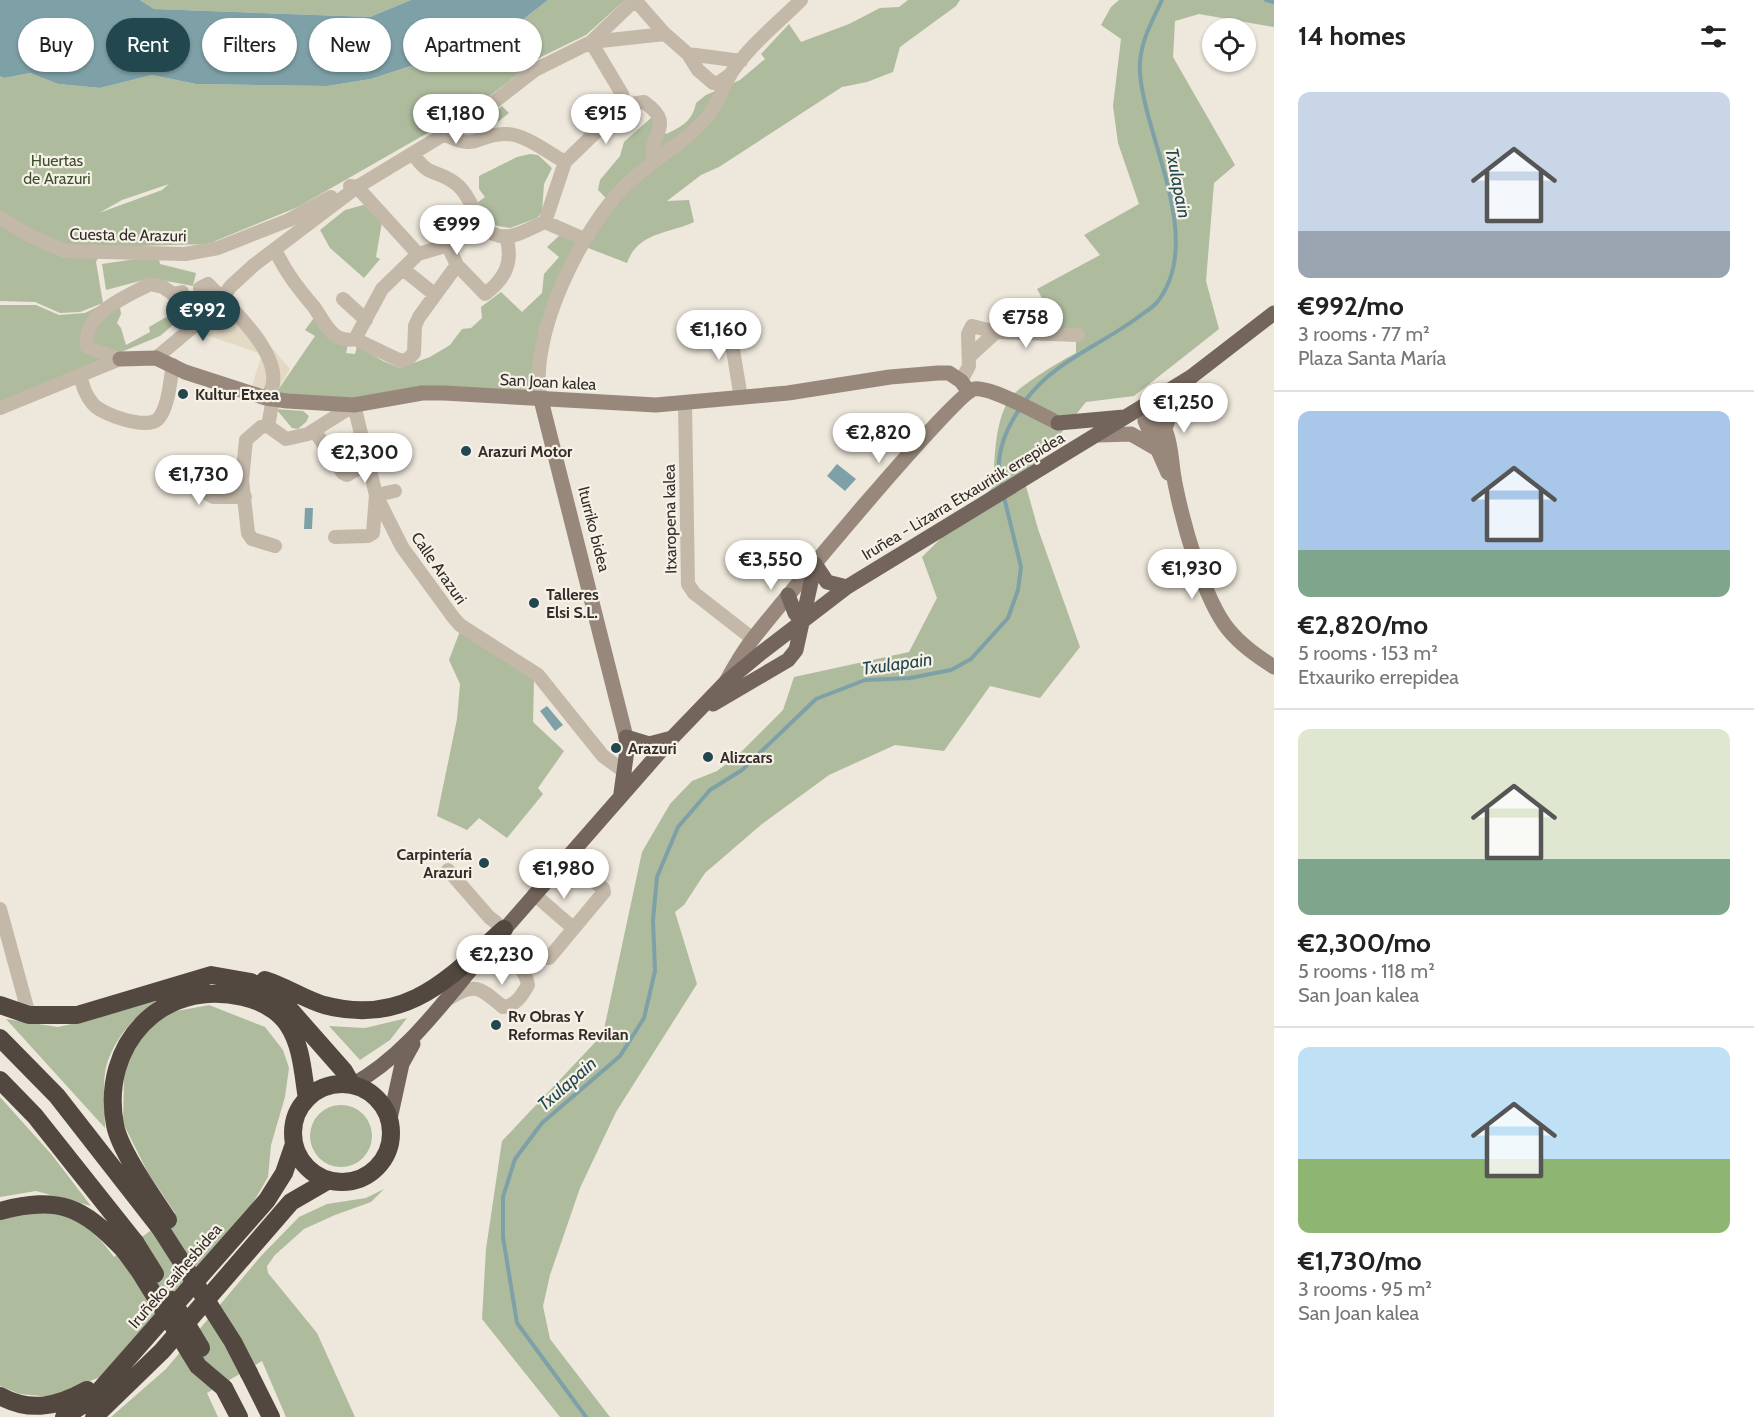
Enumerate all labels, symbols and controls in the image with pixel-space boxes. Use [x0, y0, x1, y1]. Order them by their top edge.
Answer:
chip: Buy [18, 18, 94, 72]
chip: Rent [106, 18, 190, 72]
chip: Filters [202, 18, 297, 72]
chip: New [309, 18, 391, 72]
chip: Apartment [403, 18, 542, 72]
map controls [1202, 18, 1256, 72]
button: locate [1202, 18, 1256, 72]
text: 14 homes [1298, 20, 1406, 52]
icon: filters [1697, 20, 1730, 53]
pin: €1,180 [407, 94, 505, 145]
pin: €915 [570, 94, 642, 145]
text: €1,180 [427, 101, 485, 125]
text: €915 [585, 101, 627, 125]
icon: home [1460, 131, 1568, 239]
water label: Txulapain [1160, 146, 1196, 220]
park label: Huertas de Arazuri [23, 151, 91, 188]
pin: €999 [421, 205, 493, 256]
text: €999 [434, 212, 480, 236]
street label: Cuesta de Arazuri [69, 224, 187, 246]
text: €992/mo [1298, 290, 1404, 322]
pin: €992 [167, 291, 239, 342]
text: €992 [180, 298, 226, 322]
pin: €758 [990, 298, 1062, 349]
text: €758 [1003, 305, 1049, 329]
pin: €1,160 [670, 310, 768, 361]
text: €1,160 [690, 317, 748, 341]
text: 3 rooms · 77 m² [1298, 322, 1430, 346]
text: Plaza Santa María [1298, 346, 1446, 370]
street label: San Joan kalea [499, 370, 597, 394]
pin: €1,250 [1135, 383, 1233, 434]
place label: Kultur Etxea [195, 385, 279, 404]
marker: Kultur Etxea [176, 387, 190, 401]
text: €1,250 [1154, 390, 1214, 414]
pin: €2,820 [830, 413, 928, 464]
text: €2,820 [847, 420, 911, 444]
street label: Iruñea - Lizarra Etxauritik errepidea [858, 428, 1068, 564]
pin: €2,300 [316, 433, 414, 484]
text: €2,300 [331, 440, 399, 464]
place label: Arazuri Motor [478, 442, 573, 461]
marker: Arazuri Motor [459, 444, 473, 458]
icon: home [1460, 450, 1568, 558]
pin: €1,730 [150, 455, 248, 506]
text: €1,730 [169, 462, 229, 486]
street label: Itxaropena kalea [660, 464, 680, 574]
street label: Iturriko bidea [574, 484, 614, 574]
street label: Calle Arazuri [407, 528, 471, 608]
pin: €3,550 [722, 540, 820, 591]
text: €3,550 [739, 547, 803, 571]
pin: €1,930 [1143, 549, 1241, 600]
text: €1,930 [1162, 556, 1222, 580]
place label: Talleres Elsi S.L. [546, 585, 599, 622]
marker: Talleres Elsi S.L. [527, 596, 541, 610]
text: €2,820/mo [1298, 609, 1428, 641]
text: 5 rooms · 153 m² [1298, 641, 1438, 665]
water label: Txulapain [860, 648, 934, 680]
text: Etxauriko errepidea [1298, 665, 1459, 689]
place label: Arazuri [628, 739, 677, 758]
marker: Arazuri [609, 741, 623, 755]
place label: Alizcars [720, 748, 773, 767]
marker: Alizcars [701, 750, 715, 764]
icon: home [1460, 768, 1568, 876]
place label: Carpintería Arazuri [396, 845, 472, 882]
pin: €1,980 [515, 849, 613, 900]
marker: Carpintería Arazuri [477, 856, 491, 870]
text: €1,980 [533, 856, 595, 880]
text: €2,300/mo [1298, 927, 1431, 959]
pin: €2,230 [453, 935, 551, 986]
text: €2,230 [470, 942, 534, 966]
text: 5 rooms · 118 m² [1298, 959, 1435, 983]
text: San Joan kalea [1298, 983, 1419, 1007]
place label: Rv Obras Y Reformas Revilan [508, 1007, 629, 1044]
marker: Rv Obras Y Reformas Revilan [489, 1018, 503, 1032]
water label: Txulapain [533, 1052, 601, 1116]
icon: home [1460, 1086, 1568, 1194]
street label: Iruñeko saihesbidea [125, 1220, 226, 1332]
text: €1,730/mo [1298, 1245, 1422, 1277]
text: 3 rooms · 95 m² [1298, 1277, 1432, 1301]
text: San Joan kalea [1298, 1301, 1419, 1325]

